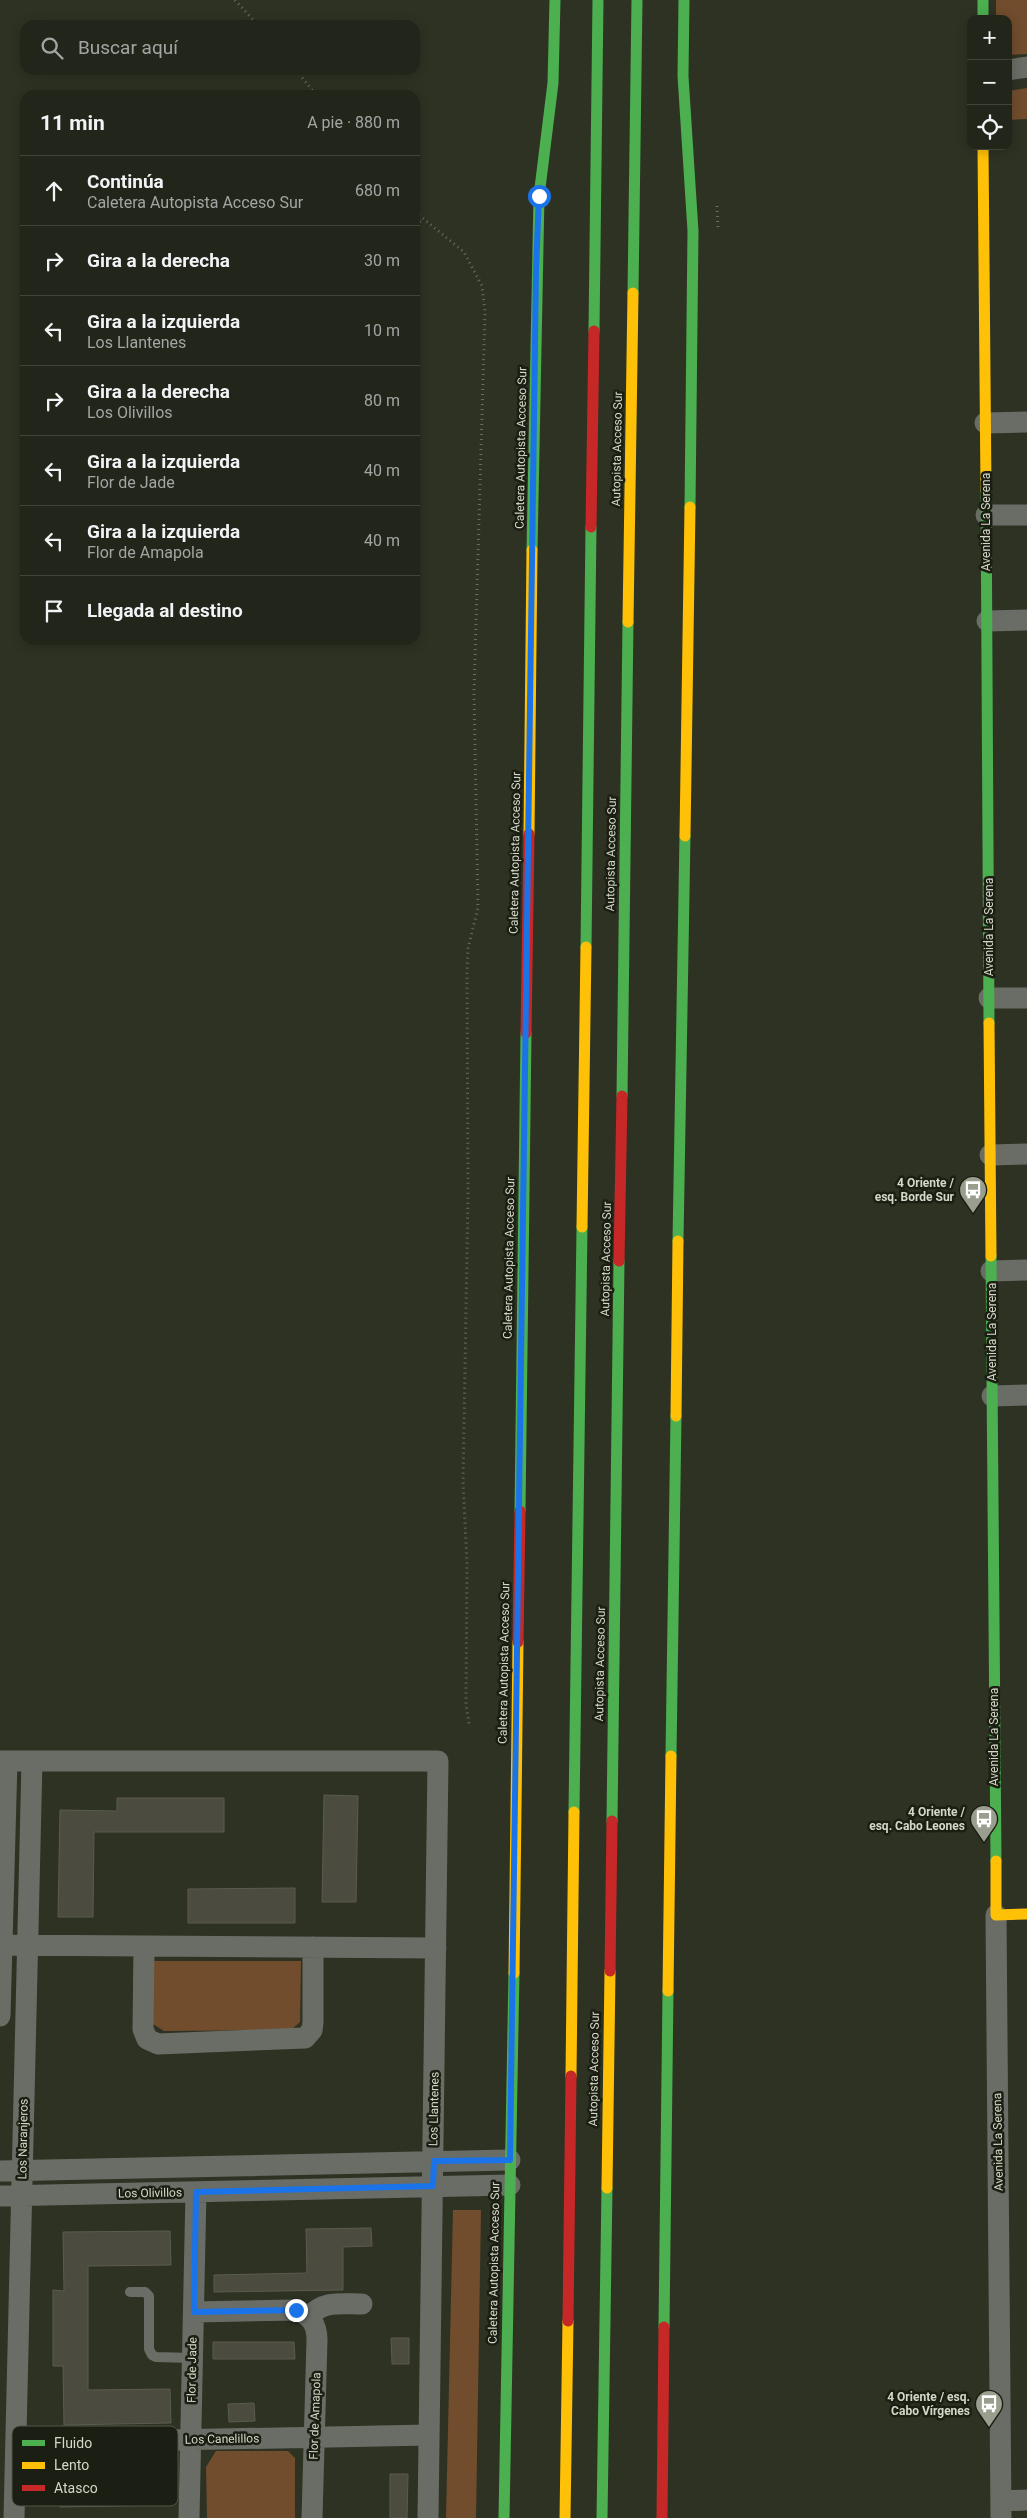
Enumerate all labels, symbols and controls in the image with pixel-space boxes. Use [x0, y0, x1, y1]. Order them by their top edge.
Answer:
map controls [967, 15, 1012, 150]
button: + [967, 15, 1012, 60]
search box [20, 20, 420, 75]
icon: search [38, 34, 66, 62]
text: Buscar aquí [78, 36, 178, 59]
button: − [967, 60, 1012, 105]
button: locate [967, 105, 1012, 150]
text: 11 min [40, 111, 105, 135]
text: A pie · 880 m [307, 113, 400, 132]
text: Continúa [87, 170, 164, 193]
icon: ahead [40, 177, 68, 205]
text: 680 m [355, 181, 400, 200]
route start [528, 185, 551, 208]
text: Caletera Autopista Acceso Sur [87, 193, 303, 212]
icon: right [40, 247, 68, 275]
text: Gira a la derecha [87, 249, 230, 272]
text: 30 m [364, 251, 400, 270]
text: Gira a la izquierda [87, 310, 240, 333]
icon: left [40, 317, 68, 345]
text: 10 m [364, 321, 400, 340]
text: Los Llantenes [87, 333, 186, 352]
street label: Caletera Autopista Acceso Sur [513, 367, 529, 529]
text: Gira a la derecha [87, 380, 230, 403]
icon: right [40, 387, 68, 415]
text: 80 m [364, 391, 400, 410]
street label: Autopista Acceso Sur [609, 391, 625, 507]
text: Los Olivillos [87, 403, 173, 422]
text: Gira a la izquierda [87, 450, 240, 473]
icon: left [40, 457, 68, 485]
text: 40 m [364, 461, 400, 480]
text: Flor de Jade [87, 473, 175, 492]
street label: Avenida La Serena [979, 473, 993, 571]
text: Gira a la izquierda [87, 520, 240, 543]
icon: left [40, 527, 68, 555]
text: 40 m [364, 531, 400, 550]
text: Flor de Amapola [87, 543, 204, 562]
icon: arrive [40, 597, 68, 625]
text: Llegada al destino [87, 599, 243, 622]
street label: Caletera Autopista Acceso Sur [507, 772, 523, 934]
street label: Autopista Acceso Sur [603, 796, 619, 912]
street label: Avenida La Serena [982, 878, 996, 976]
bus stop icon: 4 Oriente / esq. Borde Sur [958, 1175, 988, 1214]
place label: 4 Oriente / esq. Borde Sur [875, 1176, 955, 1204]
street label: Caletera Autopista Acceso Sur [501, 1177, 517, 1339]
street label: Autopista Acceso Sur [598, 1201, 614, 1317]
street label: Avenida La Serena [985, 1283, 999, 1381]
street label: Caletera Autopista Acceso Sur [496, 1582, 512, 1744]
street label: Autopista Acceso Sur [592, 1606, 608, 1722]
street label: Avenida La Serena [987, 1688, 1001, 1786]
bus stop icon: 4 Oriente / esq. Cabo Leones [969, 1804, 999, 1843]
place label: 4 Oriente / esq. Cabo Leones [869, 1805, 966, 1833]
street label: Autopista Acceso Sur [586, 2011, 602, 2127]
street label: Los Llantenes [426, 2072, 442, 2146]
street label: Avenida La Serena [990, 2093, 1006, 2191]
street label: Los Naranjeros [15, 2098, 31, 2180]
street label: Caletera Autopista Acceso Sur [486, 2182, 502, 2344]
street label: Los Olivillos [118, 2185, 182, 2201]
route end [285, 2299, 308, 2322]
street label: Flor de Jade [184, 2337, 200, 2403]
street label: Flor de Amapola [306, 2372, 324, 2460]
bus stop icon: 4 Oriente / esq. Cabo Vírgenes [974, 2389, 1004, 2428]
place label: 4 Oriente / esq. Cabo Vírgenes [887, 2390, 970, 2418]
legend [12, 2426, 178, 2506]
street label: Los Canelillos [185, 2431, 259, 2447]
text: Fluido [54, 2435, 92, 2451]
text: Lento [54, 2457, 89, 2473]
text: Atasco [54, 2480, 98, 2496]

